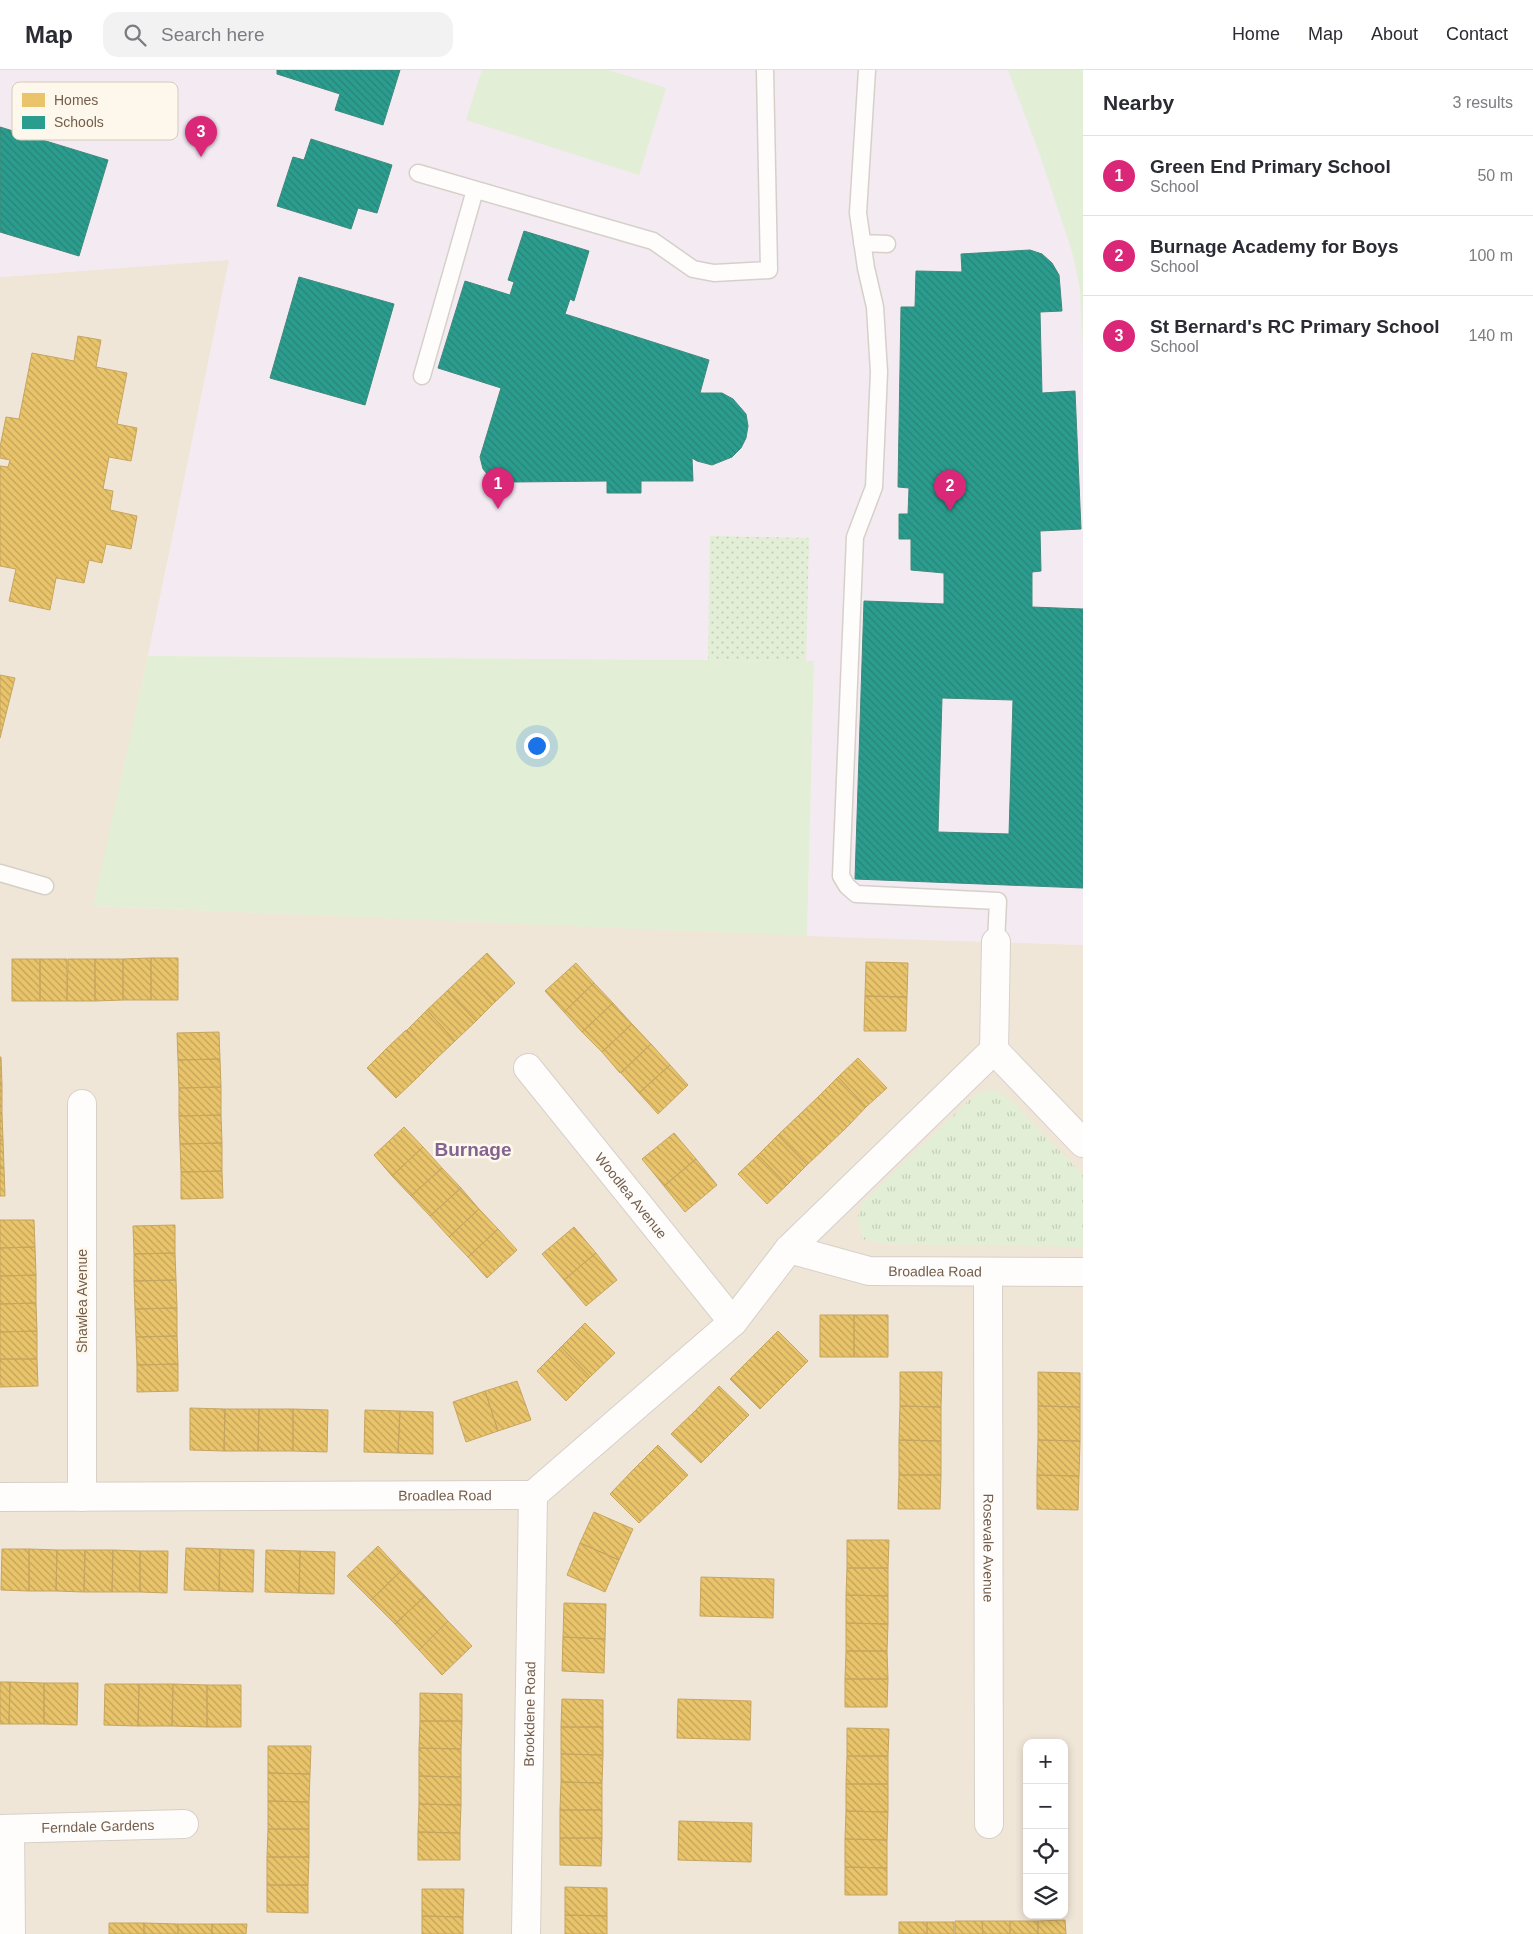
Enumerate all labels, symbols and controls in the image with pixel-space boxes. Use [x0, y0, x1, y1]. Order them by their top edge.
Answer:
search box [103, 12, 453, 57]
text: Map [25, 21, 73, 48]
icon: search [121, 21, 149, 49]
text: Search here [161, 24, 265, 45]
text: Home [1232, 24, 1280, 44]
text: Map [1308, 24, 1343, 44]
text: About [1371, 24, 1418, 44]
text: Contact [1446, 24, 1508, 44]
legend [12, 82, 178, 140]
text: Nearby [1103, 91, 1174, 114]
text: Homes [54, 92, 98, 108]
text: 3 results [1453, 94, 1513, 111]
text: Schools [54, 114, 104, 130]
pin: 3 [185, 116, 217, 157]
text: Green End Primary School [1150, 156, 1391, 177]
text: 1 [1115, 167, 1123, 184]
text: 50 m [1477, 167, 1513, 184]
text: School [1150, 178, 1199, 195]
text: Burnage Academy for Boys [1150, 236, 1398, 257]
text: 2 [1115, 247, 1123, 264]
text: 100 m [1469, 247, 1513, 264]
text: School [1150, 258, 1199, 275]
text: St Bernard's RC Primary School [1150, 316, 1440, 337]
text: 3 [1115, 327, 1123, 344]
text: 140 m [1469, 327, 1513, 344]
text: School [1150, 338, 1199, 355]
pin: 1 [482, 468, 514, 509]
pin: 2 [934, 470, 966, 511]
your location [524, 733, 550, 759]
district label: Burnage [434, 1139, 512, 1160]
street label: Woodlea Avenue [592, 1150, 670, 1242]
street label: Shawlea Avenue [74, 1249, 90, 1353]
street label: Broadlea Road [888, 1263, 982, 1280]
street label: Broadlea Road [398, 1487, 492, 1504]
street label: Rosevale Avenue [980, 1494, 997, 1603]
street label: Brookdene Road [521, 1661, 538, 1767]
map controls [1023, 1739, 1068, 1919]
button: + [1023, 1739, 1068, 1784]
button: − [1023, 1784, 1068, 1829]
street label: Ferndale Gardens [41, 1817, 155, 1836]
button: locate [1023, 1829, 1068, 1874]
button: layers [1023, 1874, 1068, 1919]

